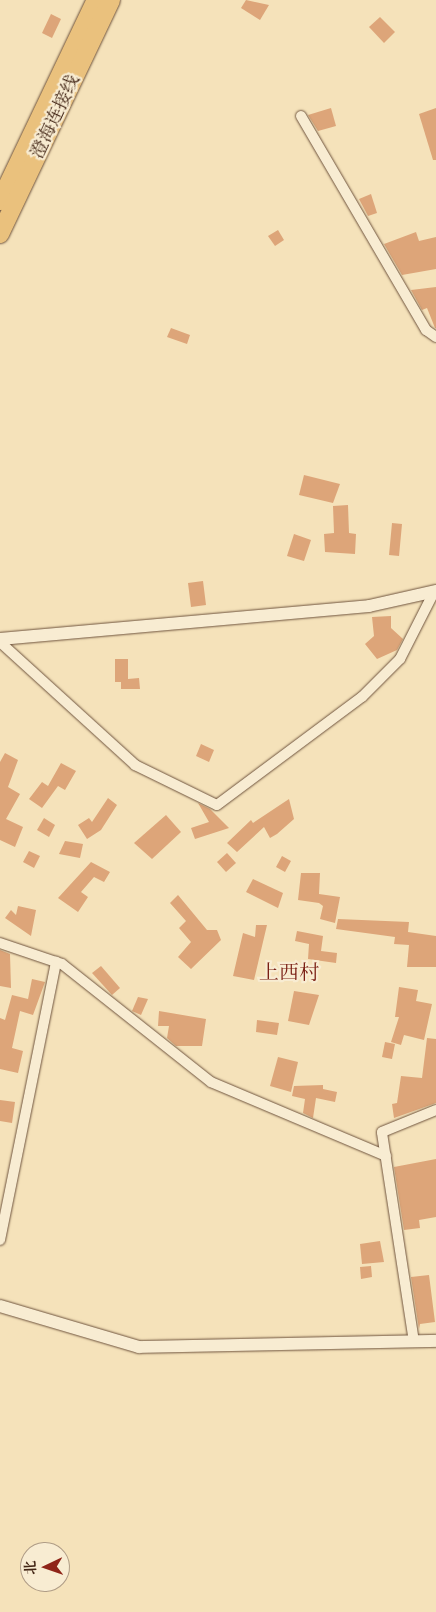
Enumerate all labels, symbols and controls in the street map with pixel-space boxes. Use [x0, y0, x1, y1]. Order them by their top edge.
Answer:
street label: 澄海连接线 [27, 72, 85, 162]
district label: 上西村 [259, 960, 319, 984]
north arrow [20, 1542, 70, 1592]
text: 北 [22, 1560, 39, 1575]

